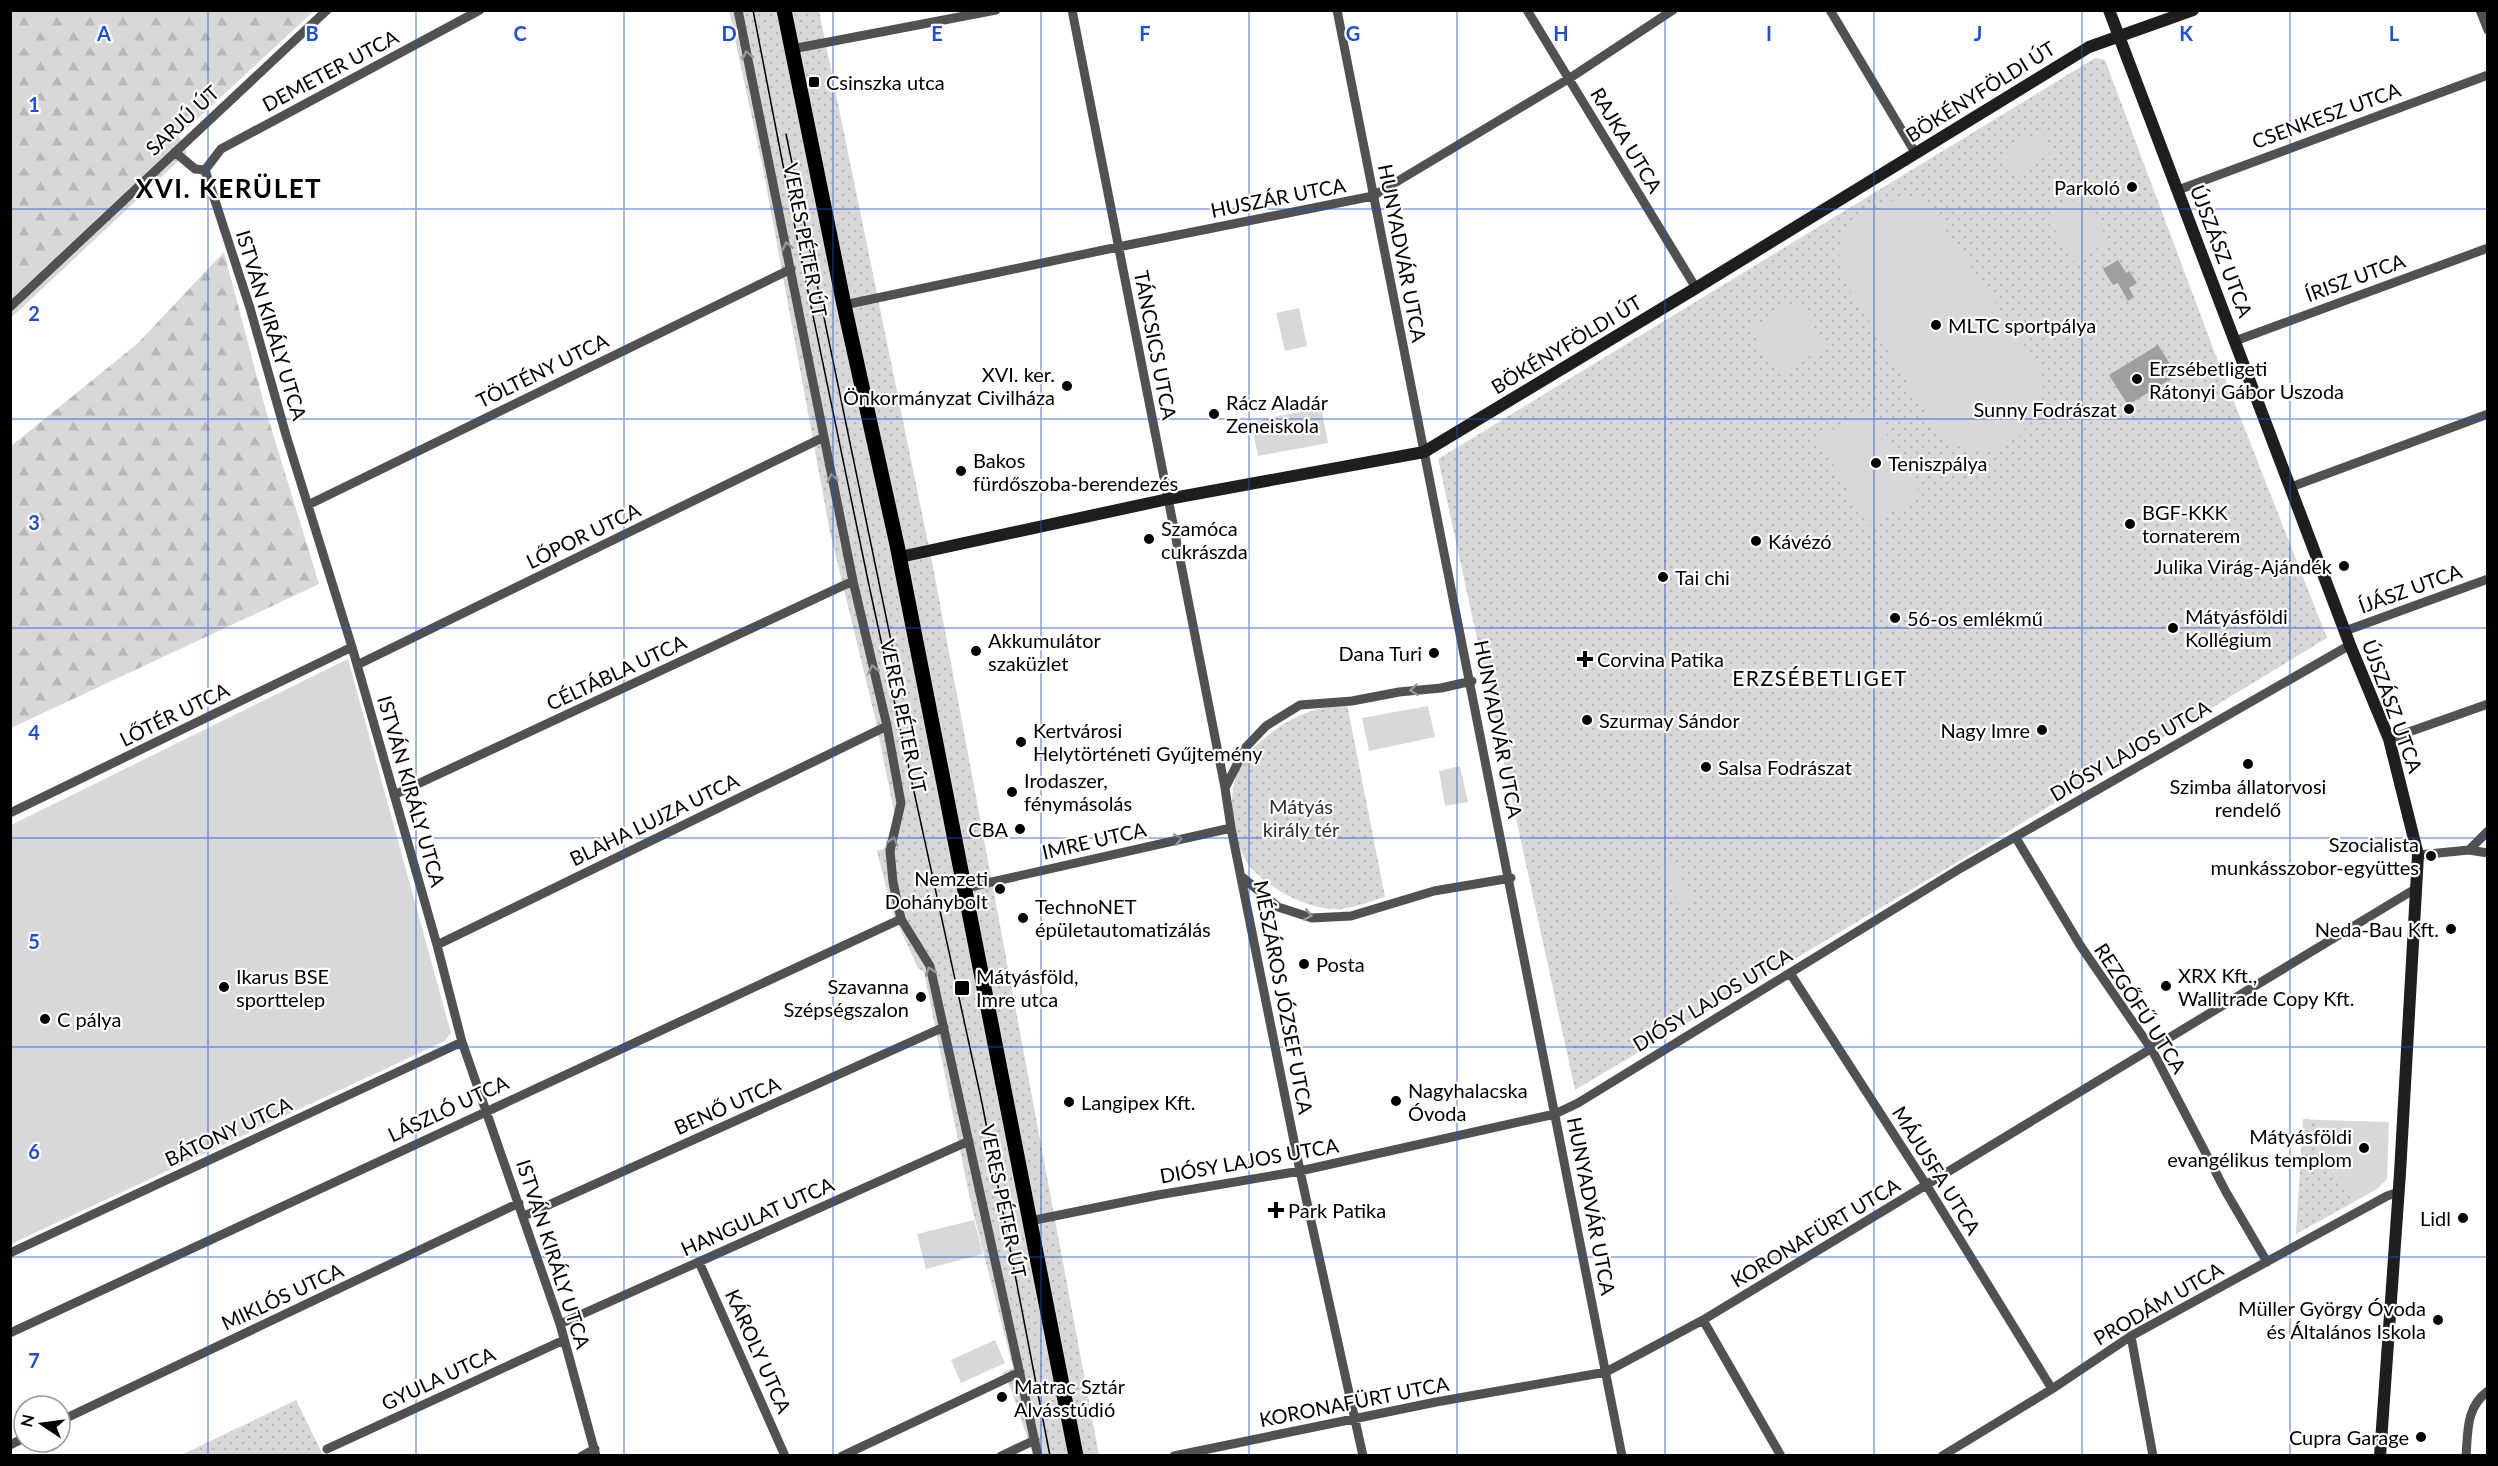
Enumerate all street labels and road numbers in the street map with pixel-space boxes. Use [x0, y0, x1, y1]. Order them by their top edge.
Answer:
street label: DEMETER UTCA [258, 24, 403, 116]
street label: BÖKÉNYFÖLDI ÚT [1901, 35, 2059, 147]
street label: CSENKESZ UTCA [2248, 77, 2404, 153]
street label: SARJÚ ÚT [140, 80, 224, 160]
street label: RAJKA UTCA [1586, 83, 1668, 197]
street label: VERES PÉTER ÚT [779, 161, 833, 319]
street label: HUNYADVÁR UTCA [1374, 162, 1432, 345]
street label: HUSZÁR UTCA [1209, 172, 1348, 222]
street label: ÚJSZÁSZ UTCA [2186, 181, 2258, 321]
street label: ISTVÁN KIRÁLY UTCA [232, 227, 312, 423]
street label: ÍRISZ UTCA [2302, 248, 2409, 306]
street label: TÁNCSICS UTCA [1130, 269, 1182, 422]
street label: BÖKÉNYFÖLDI ÚT [1486, 289, 1646, 398]
street label: TÖLTÉNY UTCA [472, 327, 612, 412]
street label: LŐPOR UTCA [522, 497, 644, 573]
street label: ÍJÁSZ UTCA [2355, 558, 2465, 618]
street label: CÉLTÁBLA UTCA [542, 629, 690, 715]
street label: ÚJSZÁSZ UTCA [2358, 636, 2428, 776]
street label: VERES PÉTER ÚT [876, 637, 932, 795]
street label: HUNYADVÁR UTCA [1470, 638, 1528, 821]
street label: LŐTÉR UTCA [115, 677, 233, 751]
street label: ISTVÁN KIRÁLY UTCA [373, 693, 451, 890]
street label: DIÓSY LAJOS UTCA [2046, 694, 2215, 806]
street label: BLAHA LUJZA UTCA [566, 767, 743, 870]
street label: IMRE UTCA [1040, 816, 1149, 864]
street label: MÉSZÁROS JÓZSEF UTCA [1250, 878, 1319, 1116]
street label: REZGŐFŰ UTCA [2090, 938, 2192, 1078]
street label: DIÓSY LAJOS UTCA [1628, 942, 1796, 1056]
street label: LÁSZLÓ UTCA [384, 1069, 512, 1146]
street label: BENŐ UTCA [670, 1071, 784, 1139]
street label: BÁTONY UTCA [161, 1091, 296, 1171]
street label: MÁJUSFA UTCA [1888, 1101, 1986, 1239]
street label: HUNYADVÁR UTCA [1563, 1115, 1621, 1298]
street label: VERES PÉTER ÚT [976, 1122, 1032, 1280]
street label: DIÓSY LAJOS UTCA [1158, 1132, 1341, 1188]
street label: ISTVÁN KIRÁLY UTCA [512, 1156, 596, 1352]
street label: HANGULAT UTCA [677, 1171, 838, 1261]
street label: KORONAFÜRT UTCA [1726, 1172, 1904, 1292]
street label: PRODÁM UTCA [2089, 1256, 2227, 1350]
street label: MIKLÓS UTCA [217, 1257, 347, 1335]
street label: KÁROLY UTCA [721, 1285, 797, 1417]
street label: GYULA UTCA [377, 1341, 499, 1415]
street label: KORONAFÜRT UTCA [1257, 1371, 1451, 1431]

